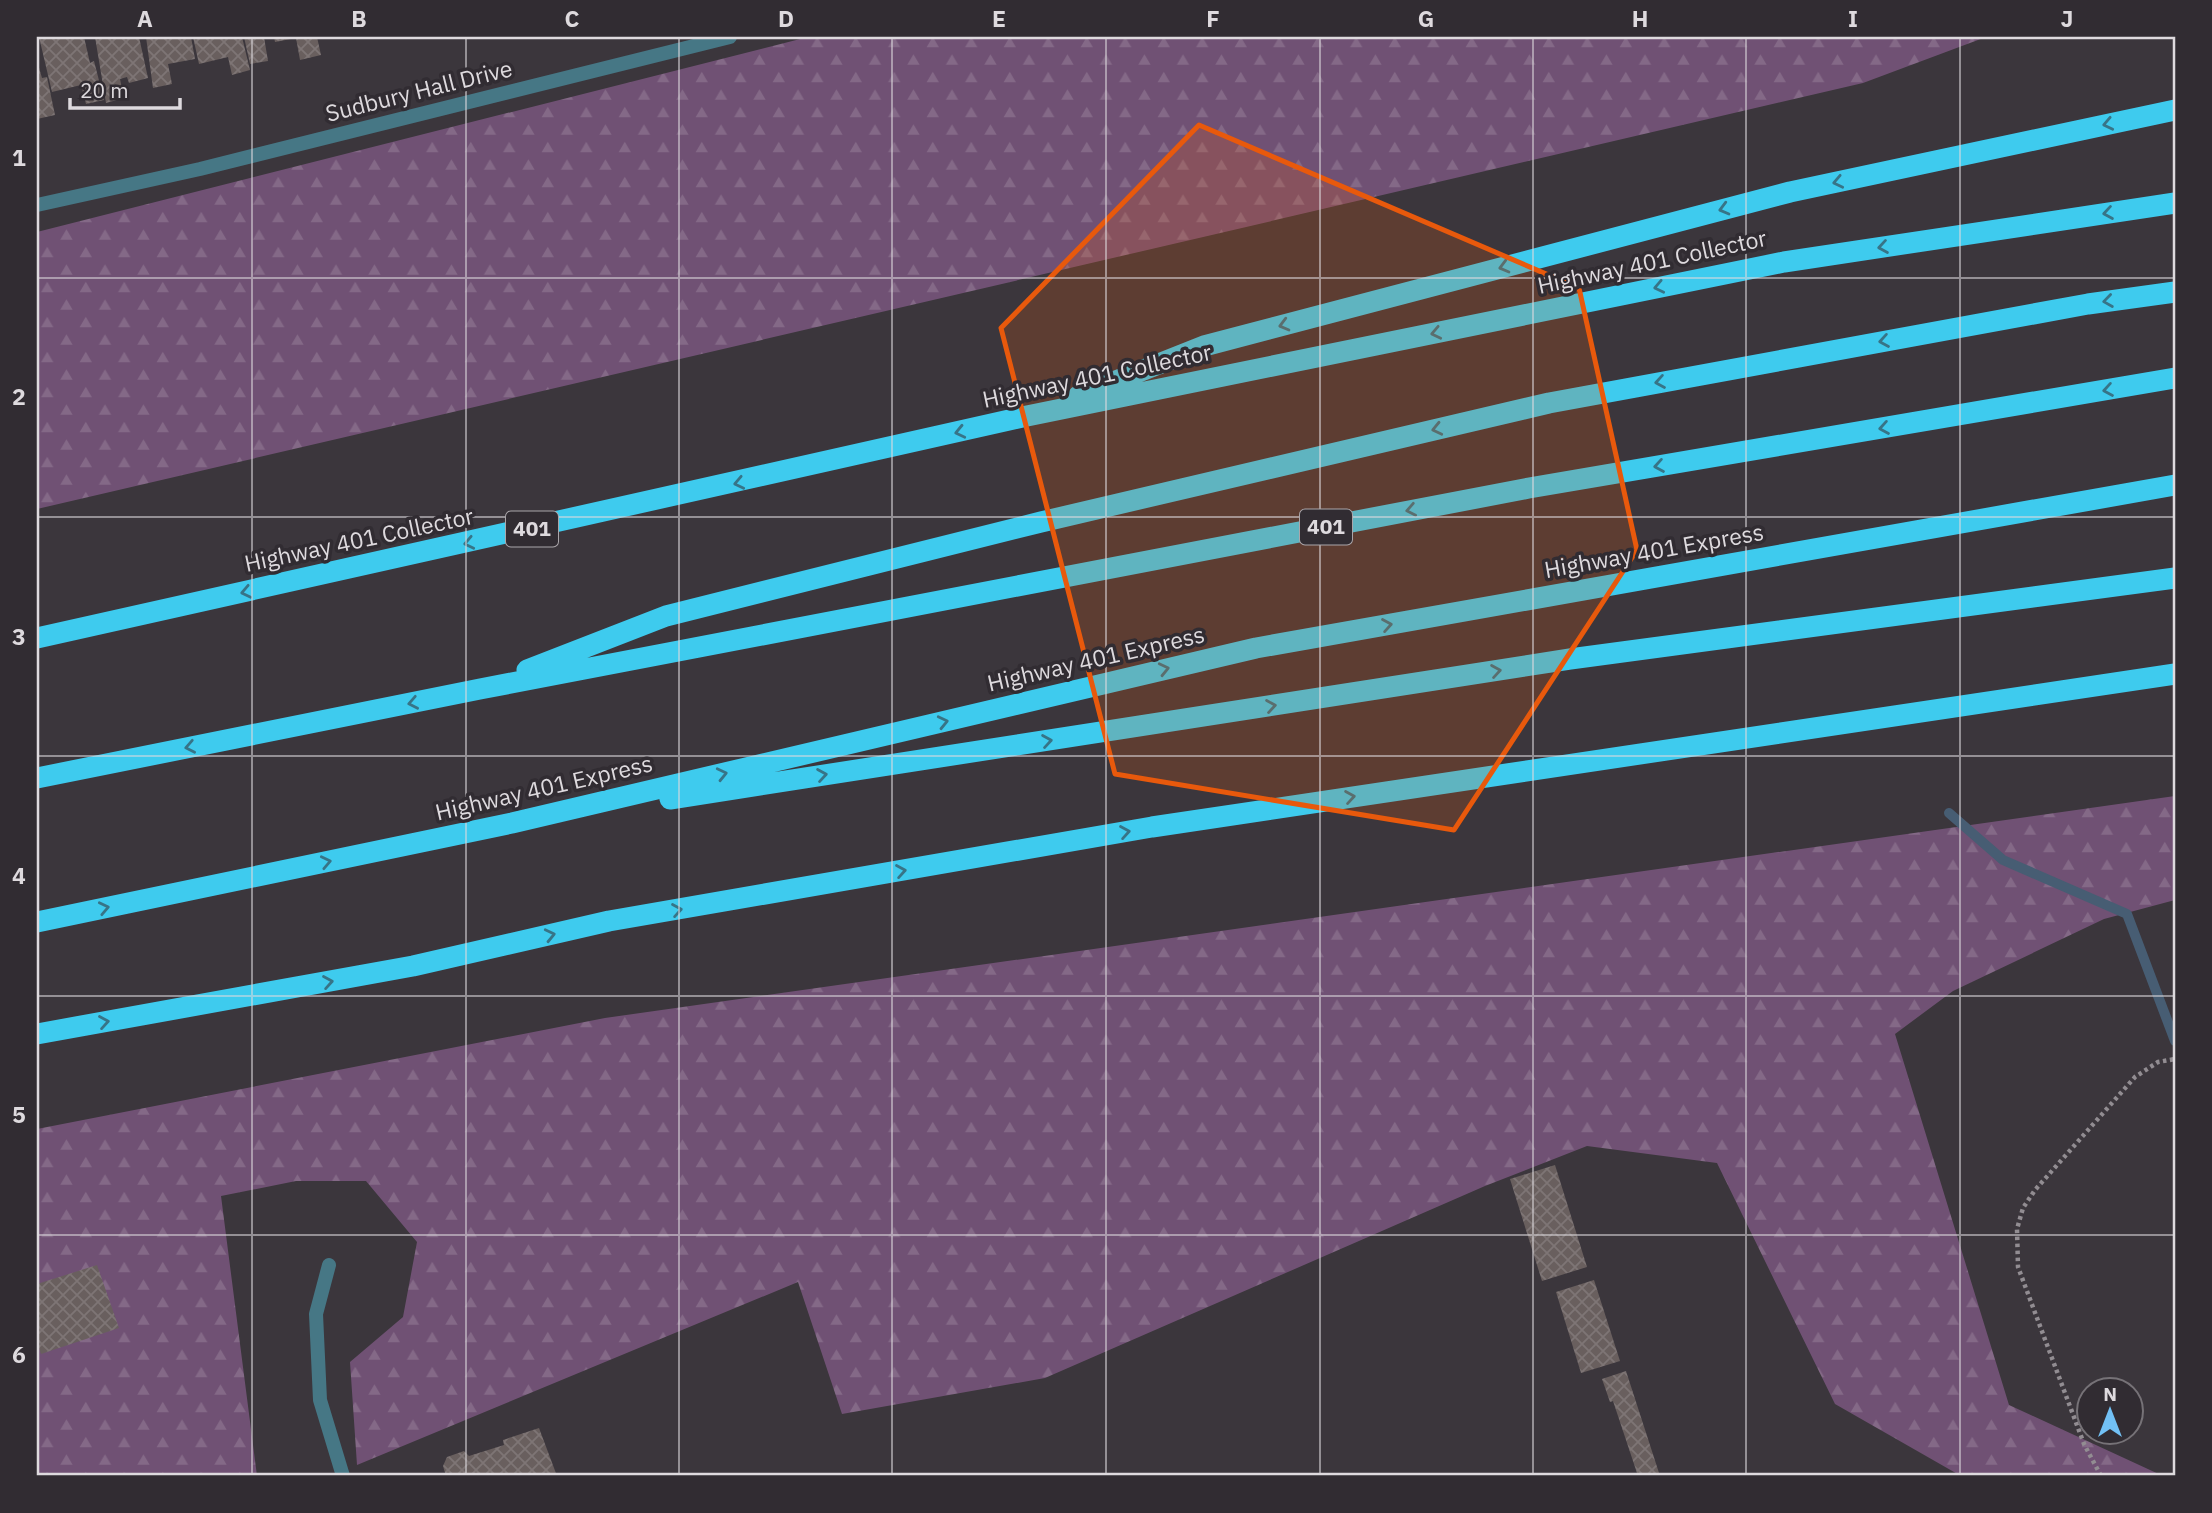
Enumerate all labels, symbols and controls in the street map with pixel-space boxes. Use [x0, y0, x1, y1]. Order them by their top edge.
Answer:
text: A [137, 3, 153, 33]
text: B [351, 3, 367, 33]
text: C [565, 3, 580, 33]
text: D [778, 3, 794, 33]
text: E [992, 3, 1006, 33]
text: F [1206, 3, 1220, 33]
text: G [1418, 3, 1434, 33]
text: H [1632, 3, 1648, 33]
text: I [1848, 3, 1858, 33]
text: J [2061, 3, 2073, 33]
street label: Sudbury Hall Drive [322, 52, 515, 128]
scale bar [70, 66, 180, 110]
text: 20 m [80, 76, 129, 104]
one-way arrow [2103, 116, 2115, 131]
text: 1 [12, 142, 26, 172]
one-way arrow [1832, 173, 1844, 188]
one-way arrow [1718, 201, 1730, 216]
one-way arrow [2102, 205, 2114, 220]
street label: Highway 401 Collector [1534, 222, 1770, 300]
one-way arrow [1877, 239, 1889, 254]
one-way arrow [1498, 259, 1510, 273]
one-way arrow [1653, 279, 1665, 294]
one-way arrow [2102, 293, 2113, 308]
one-way arrow [1278, 317, 1290, 331]
one-way arrow [1430, 324, 1442, 339]
one-way arrow [1878, 333, 1890, 348]
street label: Highway 401 Collector [979, 336, 1215, 414]
one-way arrow [1654, 374, 1666, 389]
text: 2 [12, 381, 26, 411]
one-way arrow [2102, 382, 2114, 397]
one-way arrow [1878, 420, 1890, 435]
one-way arrow [1431, 421, 1443, 435]
one-way arrow [954, 424, 966, 438]
one-way arrow [1653, 458, 1665, 473]
one-way arrow [733, 475, 745, 489]
street label: Highway 401 Collector [241, 500, 477, 578]
one-way arrow [1405, 502, 1417, 517]
road number: 401 [1300, 510, 1352, 544]
road number: 401 [506, 512, 558, 546]
street label: Highway 401 Express [1542, 516, 1766, 584]
one-way arrow [463, 534, 475, 549]
one-way arrow [240, 584, 252, 598]
street label: Highway 401 Express [984, 618, 1207, 698]
one-way arrow [1381, 618, 1393, 633]
text: 3 [12, 621, 26, 651]
one-way arrow [1158, 663, 1170, 678]
one-way arrow [1490, 664, 1502, 679]
one-way arrow [407, 694, 419, 709]
one-way arrow [1265, 699, 1277, 714]
one-way arrow [937, 715, 949, 730]
one-way arrow [1041, 733, 1052, 748]
one-way arrow [184, 739, 196, 754]
street label: Highway 401 Express [432, 747, 655, 827]
one-way arrow [716, 768, 728, 782]
one-way arrow [816, 768, 828, 783]
one-way arrow [1344, 790, 1356, 805]
one-way arrow [1119, 825, 1131, 840]
one-way arrow [320, 855, 332, 870]
text: 4 [12, 860, 26, 890]
one-way arrow [895, 864, 907, 879]
one-way arrow [98, 901, 110, 916]
one-way arrow [671, 903, 683, 918]
one-way arrow [544, 929, 556, 943]
one-way arrow [322, 975, 334, 990]
one-way arrow [98, 1015, 110, 1030]
text: 5 [12, 1099, 26, 1129]
text: 6 [12, 1339, 26, 1369]
north arrow [2076, 1376, 2146, 1446]
text: N [2103, 1382, 2117, 1406]

